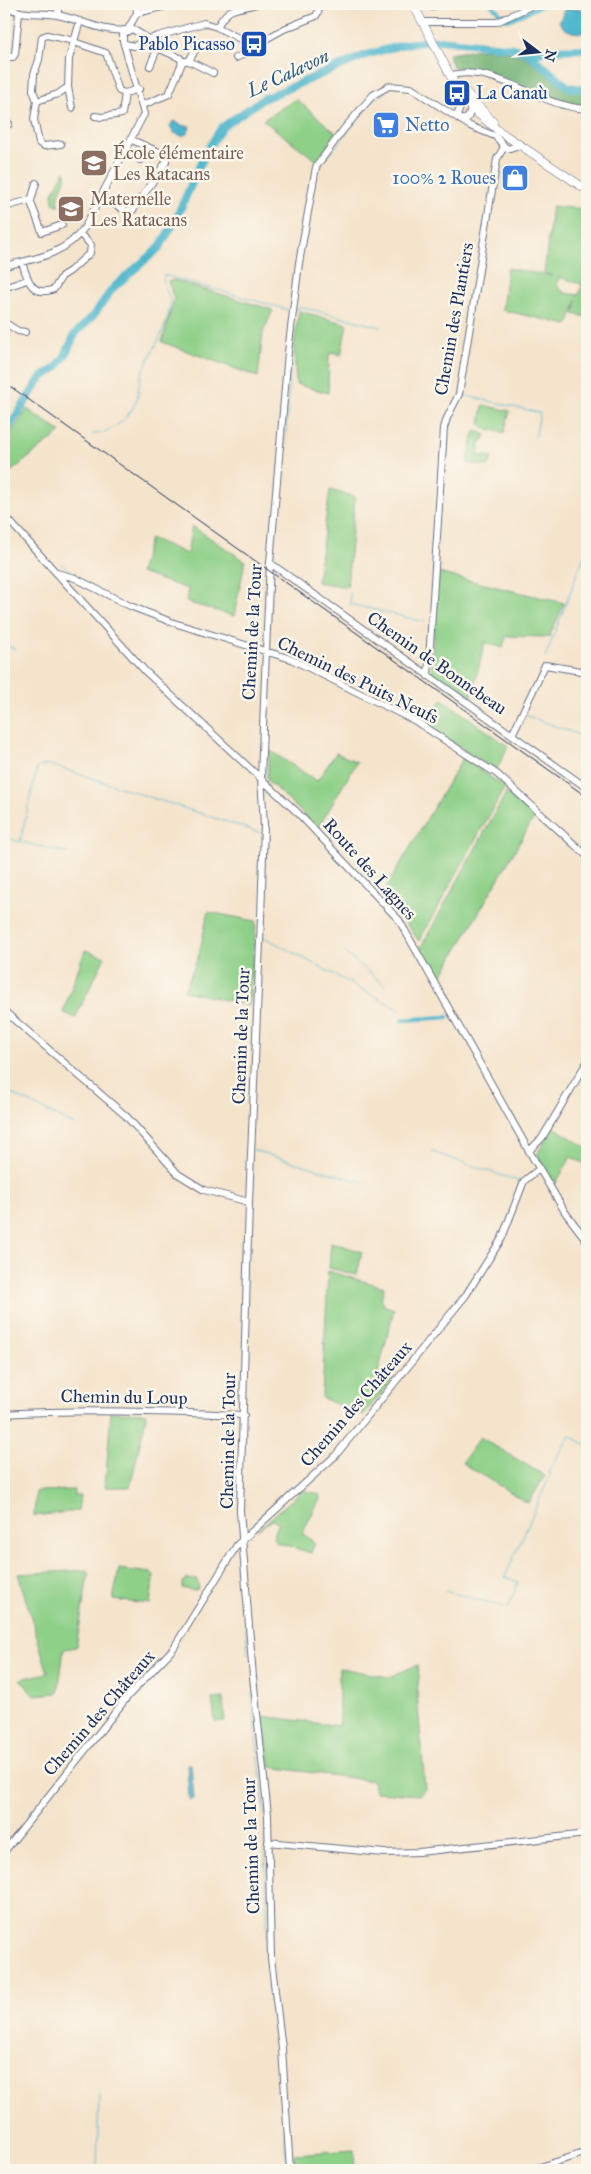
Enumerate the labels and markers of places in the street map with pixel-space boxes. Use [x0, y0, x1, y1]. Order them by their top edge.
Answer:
bus stop icon: Pablo Picasso [239, 29, 269, 59]
place label: Pablo Picasso [138, 33, 235, 55]
bus stop icon: La Canaù [442, 78, 472, 108]
place label: La Canaù [476, 82, 548, 104]
supermarket icon: Netto [371, 110, 401, 140]
place label: Netto [405, 114, 449, 136]
place label: École élémentaire Les Ratacans [113, 140, 244, 185]
school or university icon: École élémentaire Les Ratacans [79, 148, 109, 178]
shop icon: 100% 2 Roues [500, 163, 530, 193]
place label: 100% 2 Roues [392, 167, 496, 189]
place label: Maternelle Les Ratacans [90, 188, 187, 231]
school or university icon: Maternelle Les Ratacans [56, 194, 86, 224]

